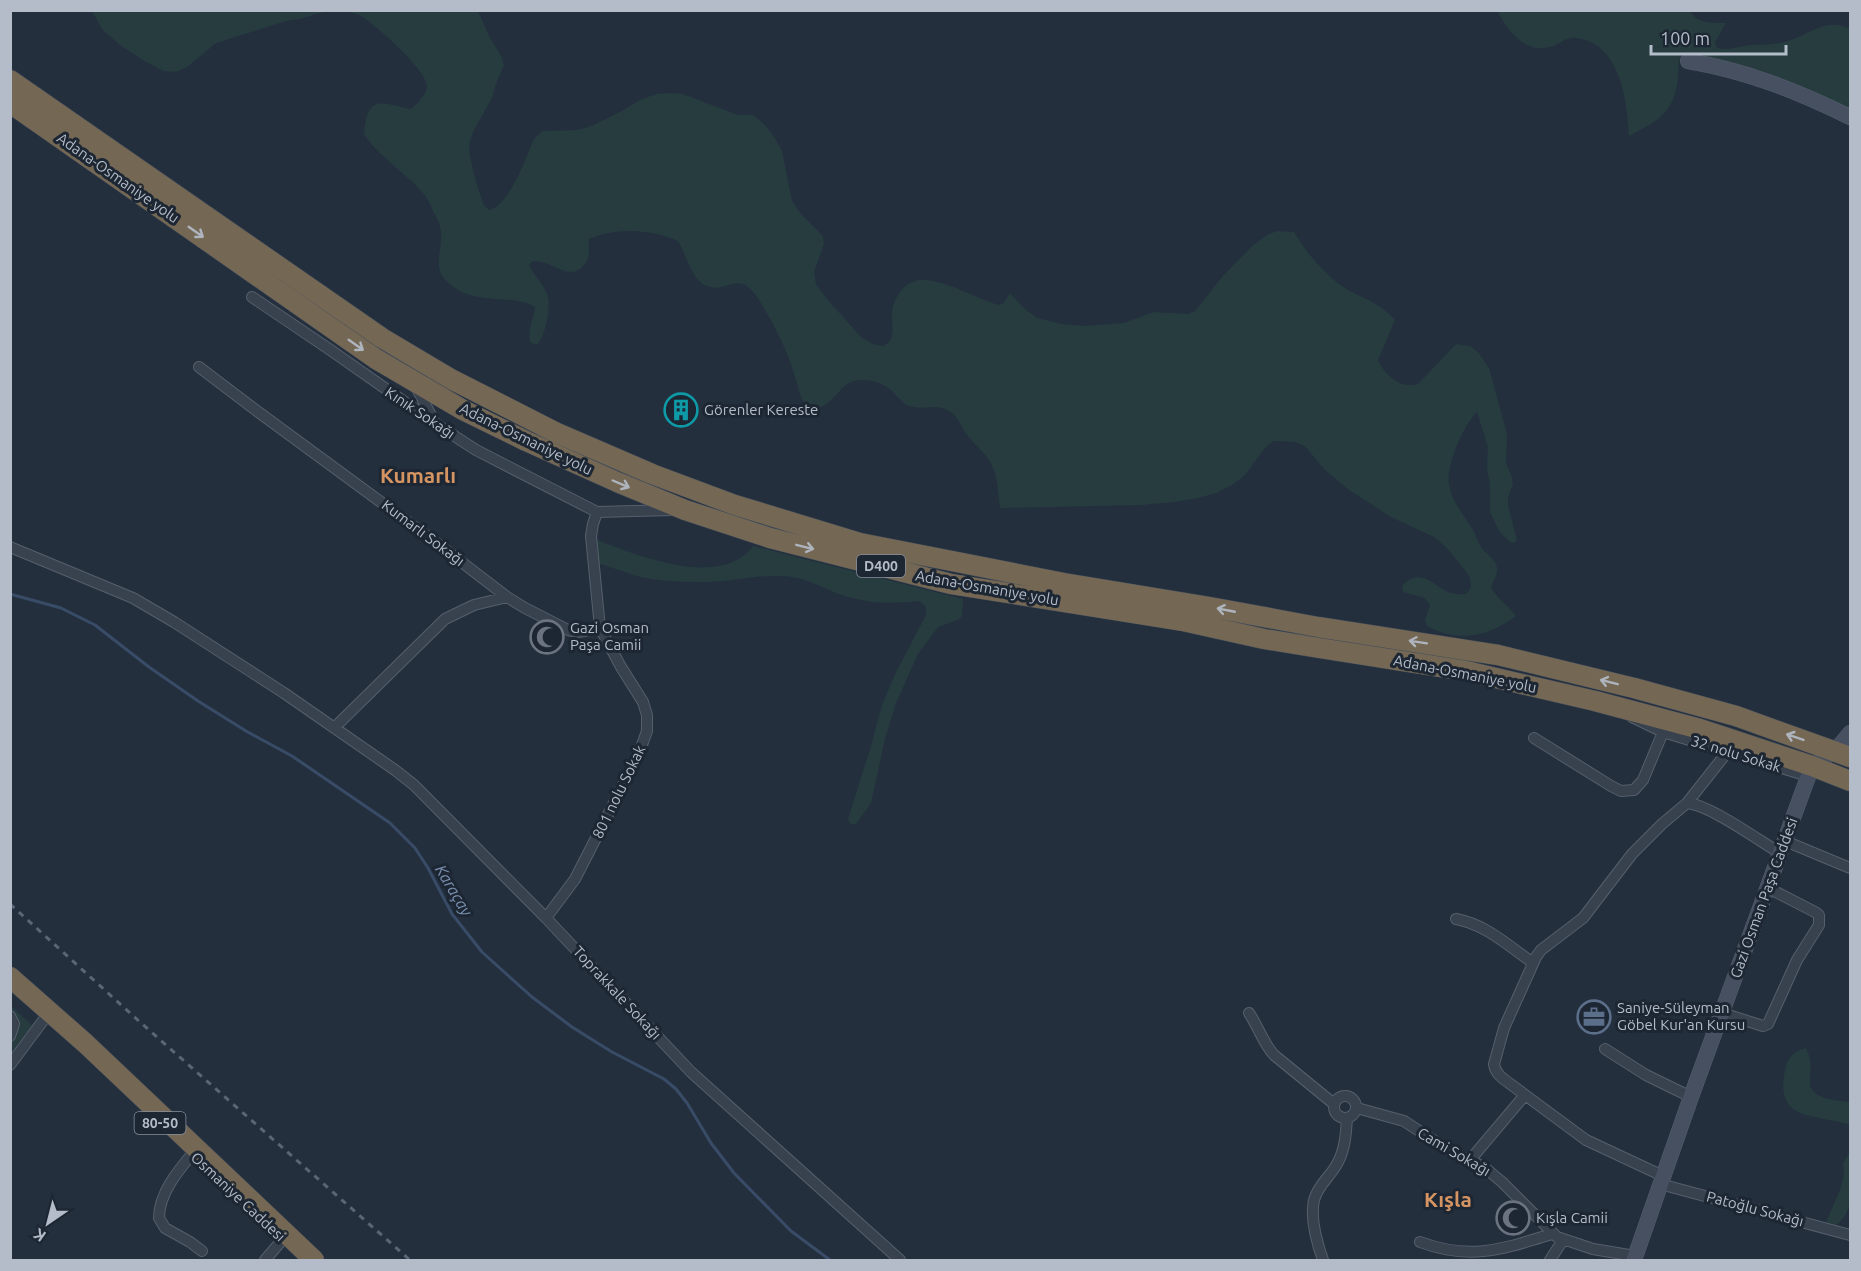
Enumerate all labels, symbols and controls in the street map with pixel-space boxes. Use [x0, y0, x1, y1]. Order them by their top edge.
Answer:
scale bar [1651, 18, 1786, 56]
text: 100 m [1660, 28, 1710, 48]
street label: Adana-Osmaniye yolu [54, 129, 183, 226]
one-way arrow [188, 226, 204, 238]
one-way arrow [347, 339, 363, 351]
street label: Kınık Sokağı [382, 383, 458, 442]
building icon: Görenler Kereste [663, 392, 699, 428]
street label: Adana-Osmaniye yolu [457, 399, 595, 478]
place label: Görenler Kereste [704, 401, 818, 418]
district label: Kumarlı [380, 463, 456, 487]
one-way arrow [611, 479, 630, 490]
street label: Kumarlı Sokağı [379, 496, 468, 569]
one-way arrow [795, 542, 814, 554]
road number: D400 [857, 555, 905, 577]
street label: Adana-Osmaniye yolu [914, 567, 1060, 608]
one-way arrow [1216, 604, 1236, 615]
mosque icon: Gazi Osman Paşa Camii [529, 619, 565, 655]
place label: Gazi Osman Paşa Camii [570, 619, 649, 653]
one-way arrow [1408, 637, 1428, 648]
street label: Adana-Osmaniye yolu [1392, 651, 1538, 696]
one-way arrow [1599, 675, 1618, 687]
one-way arrow [1786, 731, 1805, 742]
street label: 32 nolu Sokak [1689, 732, 1784, 775]
street label: 801 nolu Sokak [589, 742, 649, 841]
street label: Gazi Osman Paşa Caddesi [1727, 815, 1801, 980]
water label: Karaçay [432, 861, 476, 919]
street label: Toprakkale Sokağı [570, 943, 665, 1043]
office icon: Saniye-Süleyman Göbel Kur'an Kursu [1576, 999, 1612, 1035]
place label: Saniye-Süleyman Göbel Kur'an Kursu [1617, 999, 1745, 1033]
road number: 80-50 [134, 1112, 186, 1134]
street label: Cami Sokağı [1415, 1124, 1494, 1179]
street label: Osmaniye Caddesi [188, 1149, 289, 1245]
district label: Kışla [1424, 1187, 1472, 1211]
street label: Patoğlu Sokağı [1705, 1187, 1806, 1230]
north arrow [18, 1193, 78, 1253]
mosque icon: Kışla Camii [1495, 1200, 1531, 1236]
place label: Kışla Camii [1536, 1209, 1608, 1226]
text: K [30, 1225, 49, 1246]

